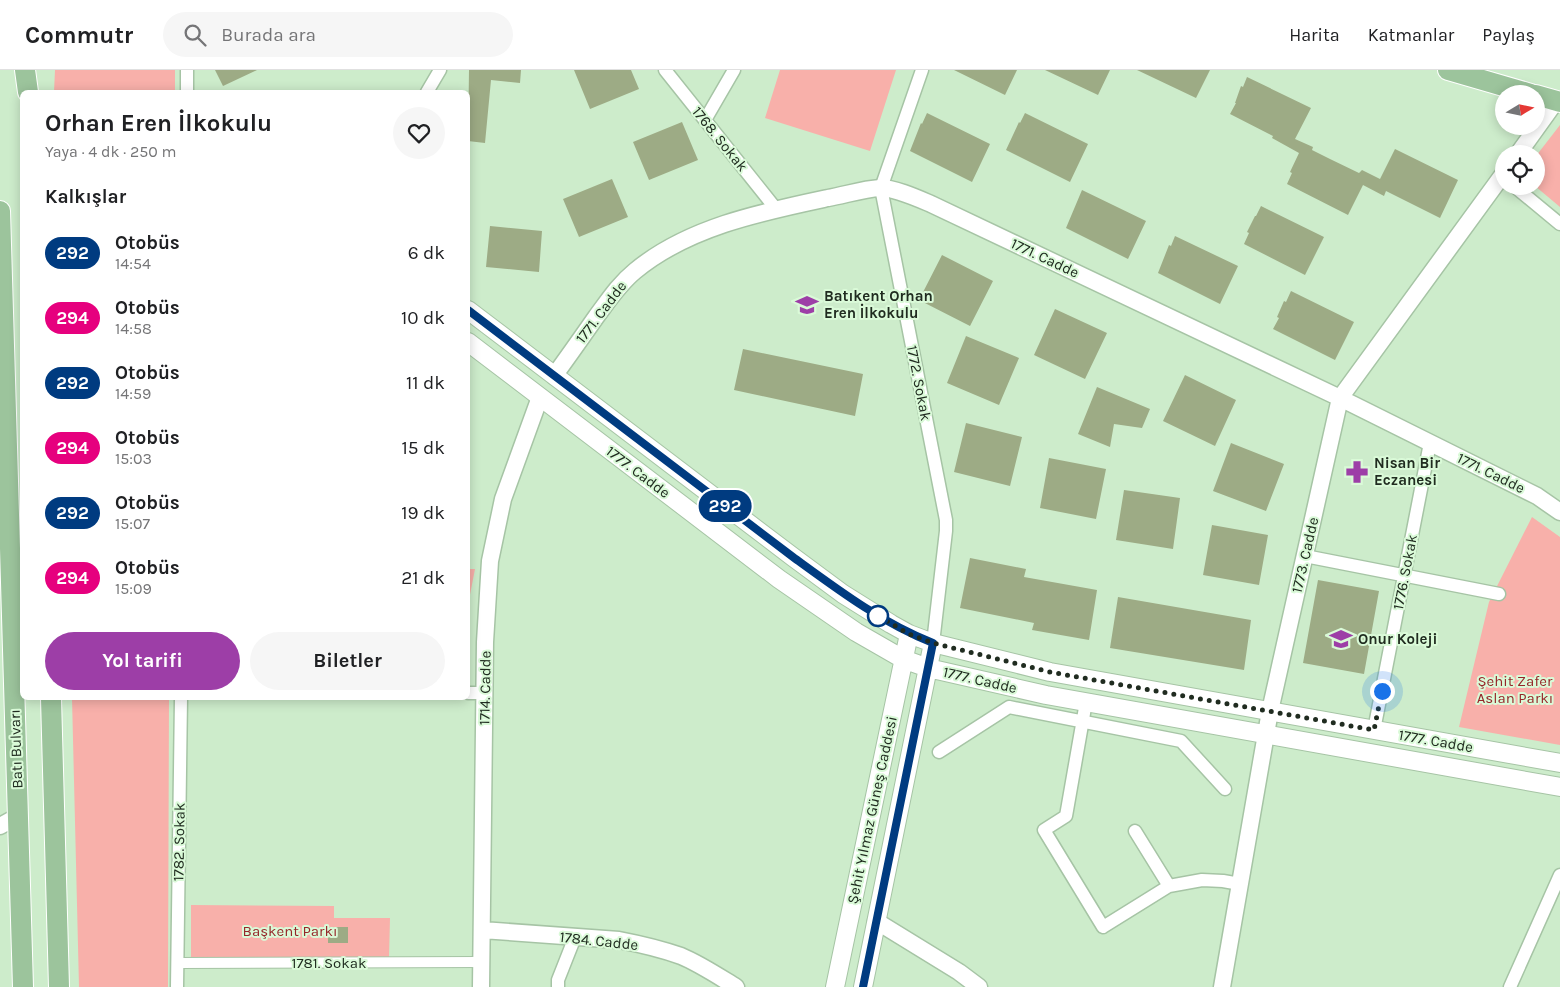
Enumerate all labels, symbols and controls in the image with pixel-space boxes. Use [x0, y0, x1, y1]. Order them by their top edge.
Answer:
search box [163, 12, 513, 57]
text: Commutr [25, 21, 133, 49]
icon: search [181, 21, 209, 49]
text: Burada ara [221, 24, 316, 46]
text: Harita [1289, 24, 1340, 46]
text: Katmanlar [1368, 24, 1454, 46]
text: Paylaş [1482, 24, 1535, 46]
north arrow [1495, 85, 1545, 135]
map controls [1495, 85, 1545, 195]
street label: 1768. Sokak [688, 103, 752, 175]
button: heart [393, 107, 445, 159]
text: Orhan Eren İlkokulu [45, 109, 272, 137]
text: Yaya · 4 dk · 250 m [45, 142, 177, 161]
button: locate [1495, 145, 1545, 195]
text: Kalkışlar [45, 186, 126, 208]
text: Otobüs [115, 232, 180, 254]
street label: 1771. Cadde [1008, 234, 1082, 282]
text: 292 [56, 242, 89, 264]
text: 6 dk [408, 242, 445, 264]
text: 14:54 [115, 254, 151, 273]
street label: 1771. Cadde [572, 277, 630, 347]
place label: Batıkent Orhan Eren İlkokulu [824, 287, 933, 322]
school or university icon: Batıkent Orhan Eren İlkokulu [794, 292, 820, 318]
text: Otobüs [115, 297, 180, 319]
text: 294 [56, 307, 89, 329]
text: 10 dk [401, 307, 445, 329]
text: 14:58 [115, 319, 152, 338]
street label: 1772. Sokak [903, 344, 935, 422]
text: Otobüs [115, 362, 180, 384]
text: 292 [56, 372, 89, 394]
text: 11 dk [406, 372, 445, 394]
text: 14:59 [115, 384, 151, 403]
text: Otobüs [115, 427, 180, 449]
text: 294 [56, 437, 89, 459]
text: 15 dk [402, 437, 445, 459]
street label: 1777. Cadde [603, 442, 673, 502]
text: 15:03 [115, 449, 152, 468]
street label: 1771. Cadde [1454, 449, 1528, 497]
place label: Nisan Bir Eczanesi [1374, 454, 1440, 489]
pharmacy icon: Nisan Bir Eczanesi [1344, 459, 1370, 485]
line badge: 292 [696, 490, 754, 522]
text: Otobüs [115, 492, 180, 514]
text: 292 [709, 495, 741, 517]
text: 292 [56, 502, 89, 524]
text: 19 dk [401, 502, 445, 524]
text: 15:07 [115, 514, 150, 533]
street label: 1773. Cadde [1288, 515, 1322, 595]
street label: 1776. Sokak [1389, 533, 1421, 611]
text: Otobüs [115, 557, 180, 579]
text: 294 [56, 567, 89, 589]
text: 21 dk [401, 567, 445, 589]
text: 15:09 [115, 579, 152, 598]
unlabelled marker [867, 605, 889, 627]
school or university icon: Onur Koleji [1328, 626, 1354, 652]
place label: Onur Koleji [1358, 630, 1437, 648]
button: Yol tarifi [45, 632, 240, 690]
button: Biletler [250, 632, 445, 690]
street label: 1714. Cadde [475, 651, 495, 725]
street label: 1777. Cadde [941, 663, 1019, 697]
park label: Şehit Zafer Aslan Parkı [1477, 672, 1553, 707]
your location [1370, 679, 1395, 704]
street label: Batı Bulvarı [6, 709, 26, 789]
street label: Şehit Yılmaz Güneş Caddesi [843, 714, 901, 906]
street label: 1777. Cadde [1397, 726, 1475, 756]
street label: 1782. Sokak [169, 803, 189, 881]
park label: Başkent Parkı [243, 922, 337, 940]
street label: 1784. Cadde [559, 928, 639, 954]
street label: 1781. Sokak [292, 954, 366, 972]

